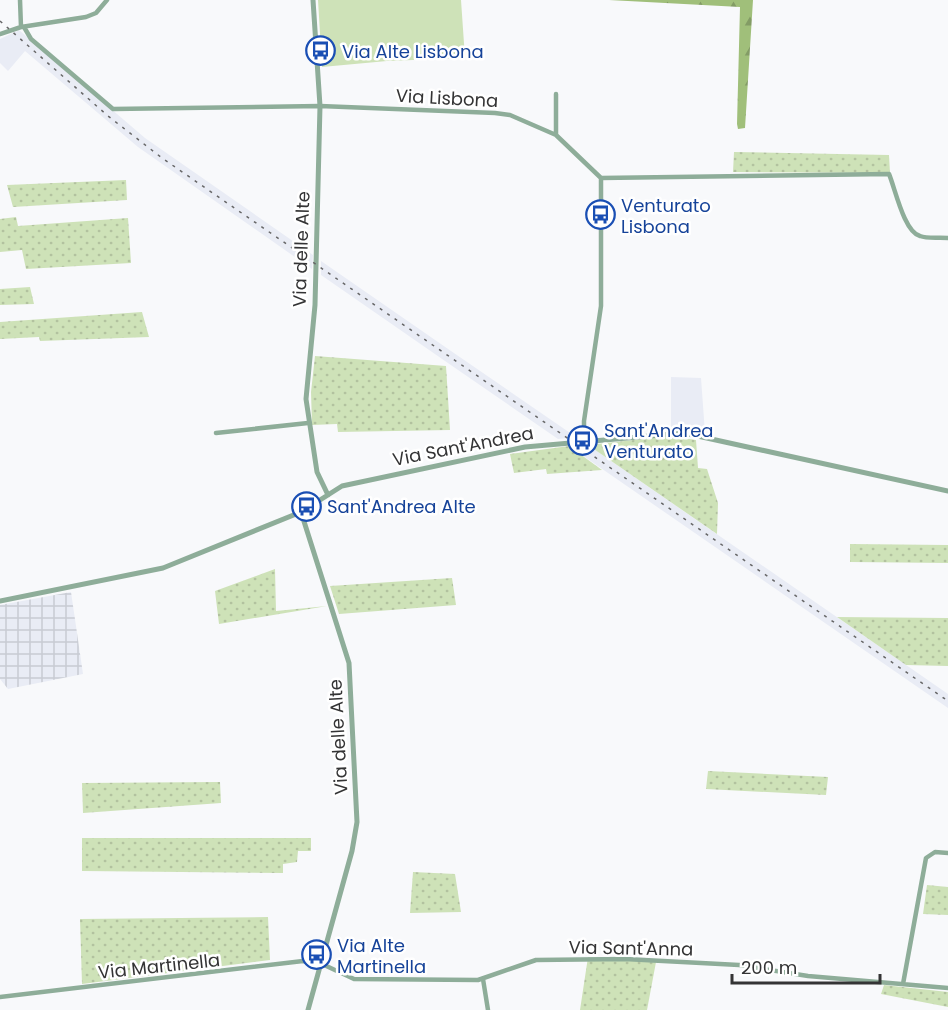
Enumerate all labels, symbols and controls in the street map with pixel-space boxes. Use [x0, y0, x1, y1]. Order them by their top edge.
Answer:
bus stop icon: Via Alte Lisbona [305, 35, 337, 67]
place label: Via Alte Lisbona [342, 39, 484, 64]
street label: Via Lisbona [395, 83, 499, 113]
street label: Via delle Alte [286, 191, 316, 307]
place label: Venturato Lisbona [621, 193, 711, 239]
bus stop icon: Venturato Lisbona [584, 199, 616, 231]
place label: Sant'Andrea Venturato [604, 418, 714, 464]
street label: Via Sant'Andrea [390, 420, 536, 472]
bus stop icon: Sant'Andrea Venturato [567, 424, 599, 456]
bus stop icon: Sant'Andrea Alte [290, 490, 322, 522]
place label: Sant'Andrea Alte [327, 494, 476, 519]
street label: Via delle Alte [322, 678, 354, 796]
place label: Via Alte Martinella [337, 933, 426, 979]
street label: Via Sant'Anna [569, 934, 693, 962]
bus stop icon: Via Alte Martinella [300, 939, 332, 971]
street label: Via Martinella [97, 947, 221, 985]
scale bar [732, 947, 880, 985]
text: 200 m [741, 955, 797, 980]

